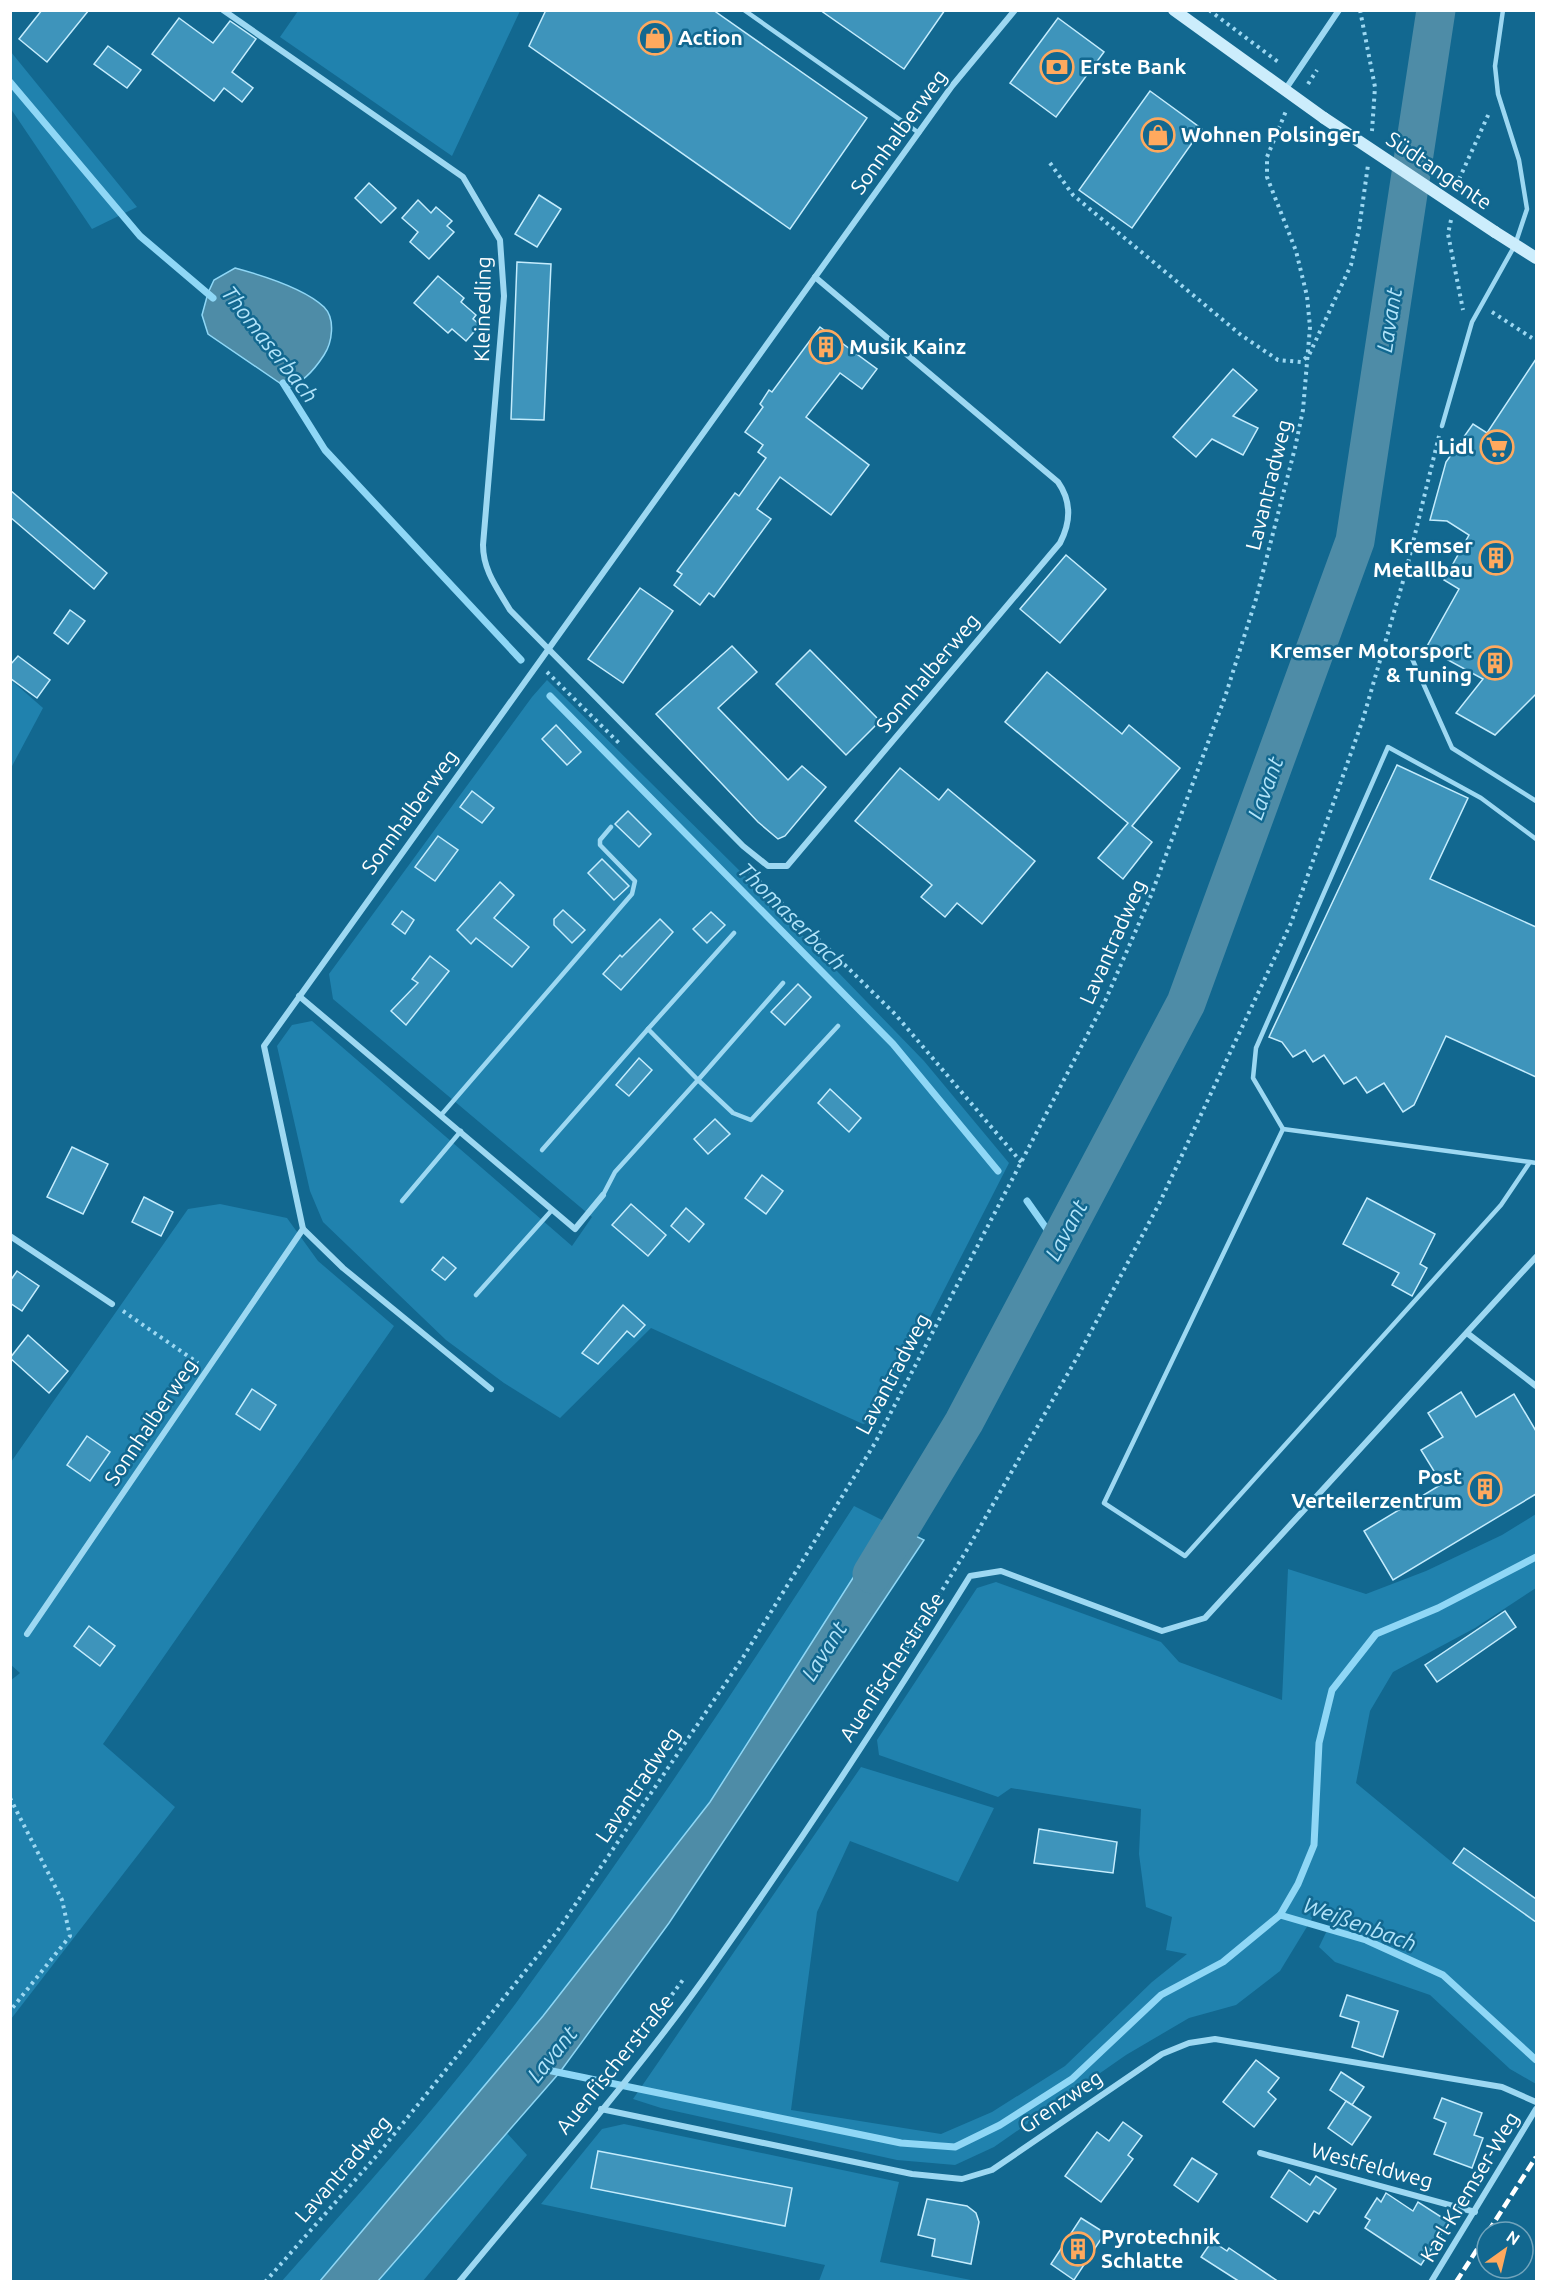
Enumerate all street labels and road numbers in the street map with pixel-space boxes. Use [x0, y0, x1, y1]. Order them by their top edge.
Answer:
street label: Sonnhalberweg [845, 65, 951, 198]
street label: Südtangente [1382, 126, 1497, 214]
street label: Kleinedling [469, 256, 495, 362]
street label: Lavantradweg [1240, 417, 1296, 553]
street label: Sonnhalberweg [871, 608, 984, 737]
street label: Sonnhalberweg [356, 745, 462, 878]
street label: Lavantradweg [1074, 876, 1150, 1008]
street label: Lavantradweg [850, 1309, 934, 1438]
street label: Sonnhalberweg [99, 1353, 201, 1489]
street label: Auenfischerstraße [834, 1587, 948, 1746]
street label: Lavantradweg [590, 1722, 685, 1847]
street label: Auenfischerstraße [550, 1989, 678, 2138]
street label: Grenzweg [1014, 2065, 1107, 2138]
street label: Karl-Kremser-Weg [1415, 2107, 1523, 2266]
street label: Lavantradweg [289, 2110, 395, 2227]
street label: Westfeldweg [1309, 2137, 1436, 2193]

